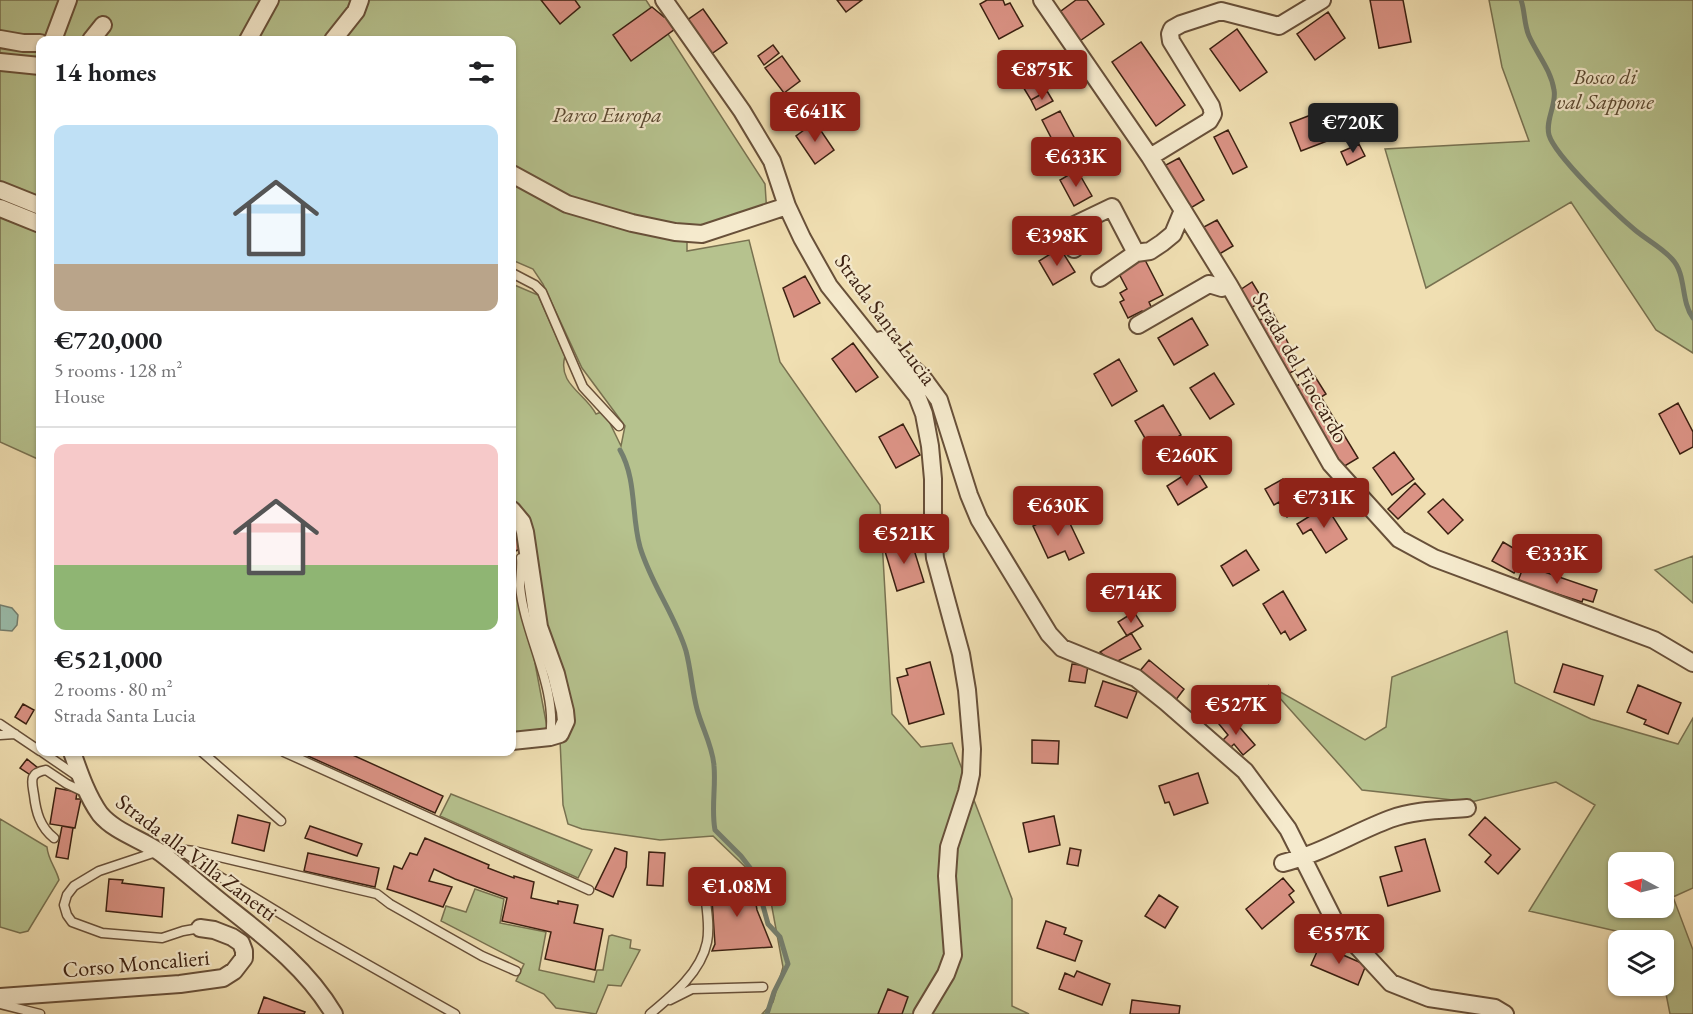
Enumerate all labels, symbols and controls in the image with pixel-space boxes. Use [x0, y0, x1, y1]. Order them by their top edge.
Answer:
pin: €875K [1000, 50, 1084, 101]
text: 14 homes [54, 55, 156, 89]
icon: filters [465, 56, 498, 89]
text: €875K [1011, 56, 1073, 82]
park label: Bosco di val Sappone [1556, 62, 1654, 116]
pin: €641K [773, 92, 857, 143]
text: €641K [784, 98, 846, 124]
park label: Parco Europa [552, 100, 662, 129]
pin: €720K [1311, 103, 1395, 154]
text: €720K [1322, 109, 1384, 135]
pin: €633K [1034, 137, 1118, 188]
text: €633K [1045, 143, 1107, 169]
icon: home [222, 164, 330, 272]
pin: €398K [1015, 216, 1099, 267]
text: €398K [1026, 222, 1088, 248]
street label: Strada Santa Lucia [828, 248, 943, 391]
street label: Strada del Fioccardo [1246, 286, 1356, 448]
text: €720,000 [54, 323, 162, 357]
text: 5 rooms · 128 m² [54, 357, 182, 383]
text: House [54, 383, 105, 409]
pin: €260K [1145, 436, 1229, 487]
text: €260K [1156, 442, 1218, 468]
pin: €731K [1282, 478, 1366, 529]
icon: home [222, 483, 330, 591]
text: €731K [1293, 484, 1355, 510]
pin: €630K [1016, 486, 1100, 537]
text: €630K [1027, 492, 1089, 518]
pin: €521K [862, 514, 946, 565]
text: €521K [873, 520, 935, 546]
pin: €333K [1515, 534, 1599, 585]
text: €333K [1526, 540, 1588, 566]
pin: €714K [1089, 573, 1173, 624]
text: €714K [1100, 579, 1162, 605]
text: €521,000 [54, 642, 162, 676]
text: 2 rooms · 80 m² [54, 676, 173, 702]
pin: €527K [1194, 685, 1278, 736]
text: €527K [1205, 691, 1267, 717]
text: Strada Santa Lucia [54, 702, 196, 728]
street label: Strada alla Villa Zanetti [110, 787, 283, 928]
north arrow [1608, 852, 1674, 918]
map controls [1608, 852, 1674, 996]
pin: €1.08M [688, 867, 786, 918]
text: €1.08M [702, 873, 772, 899]
pin: €557K [1297, 914, 1381, 965]
text: €557K [1308, 920, 1370, 946]
button: layers [1608, 930, 1674, 996]
street label: Corso Moncalieri [61, 943, 211, 984]

